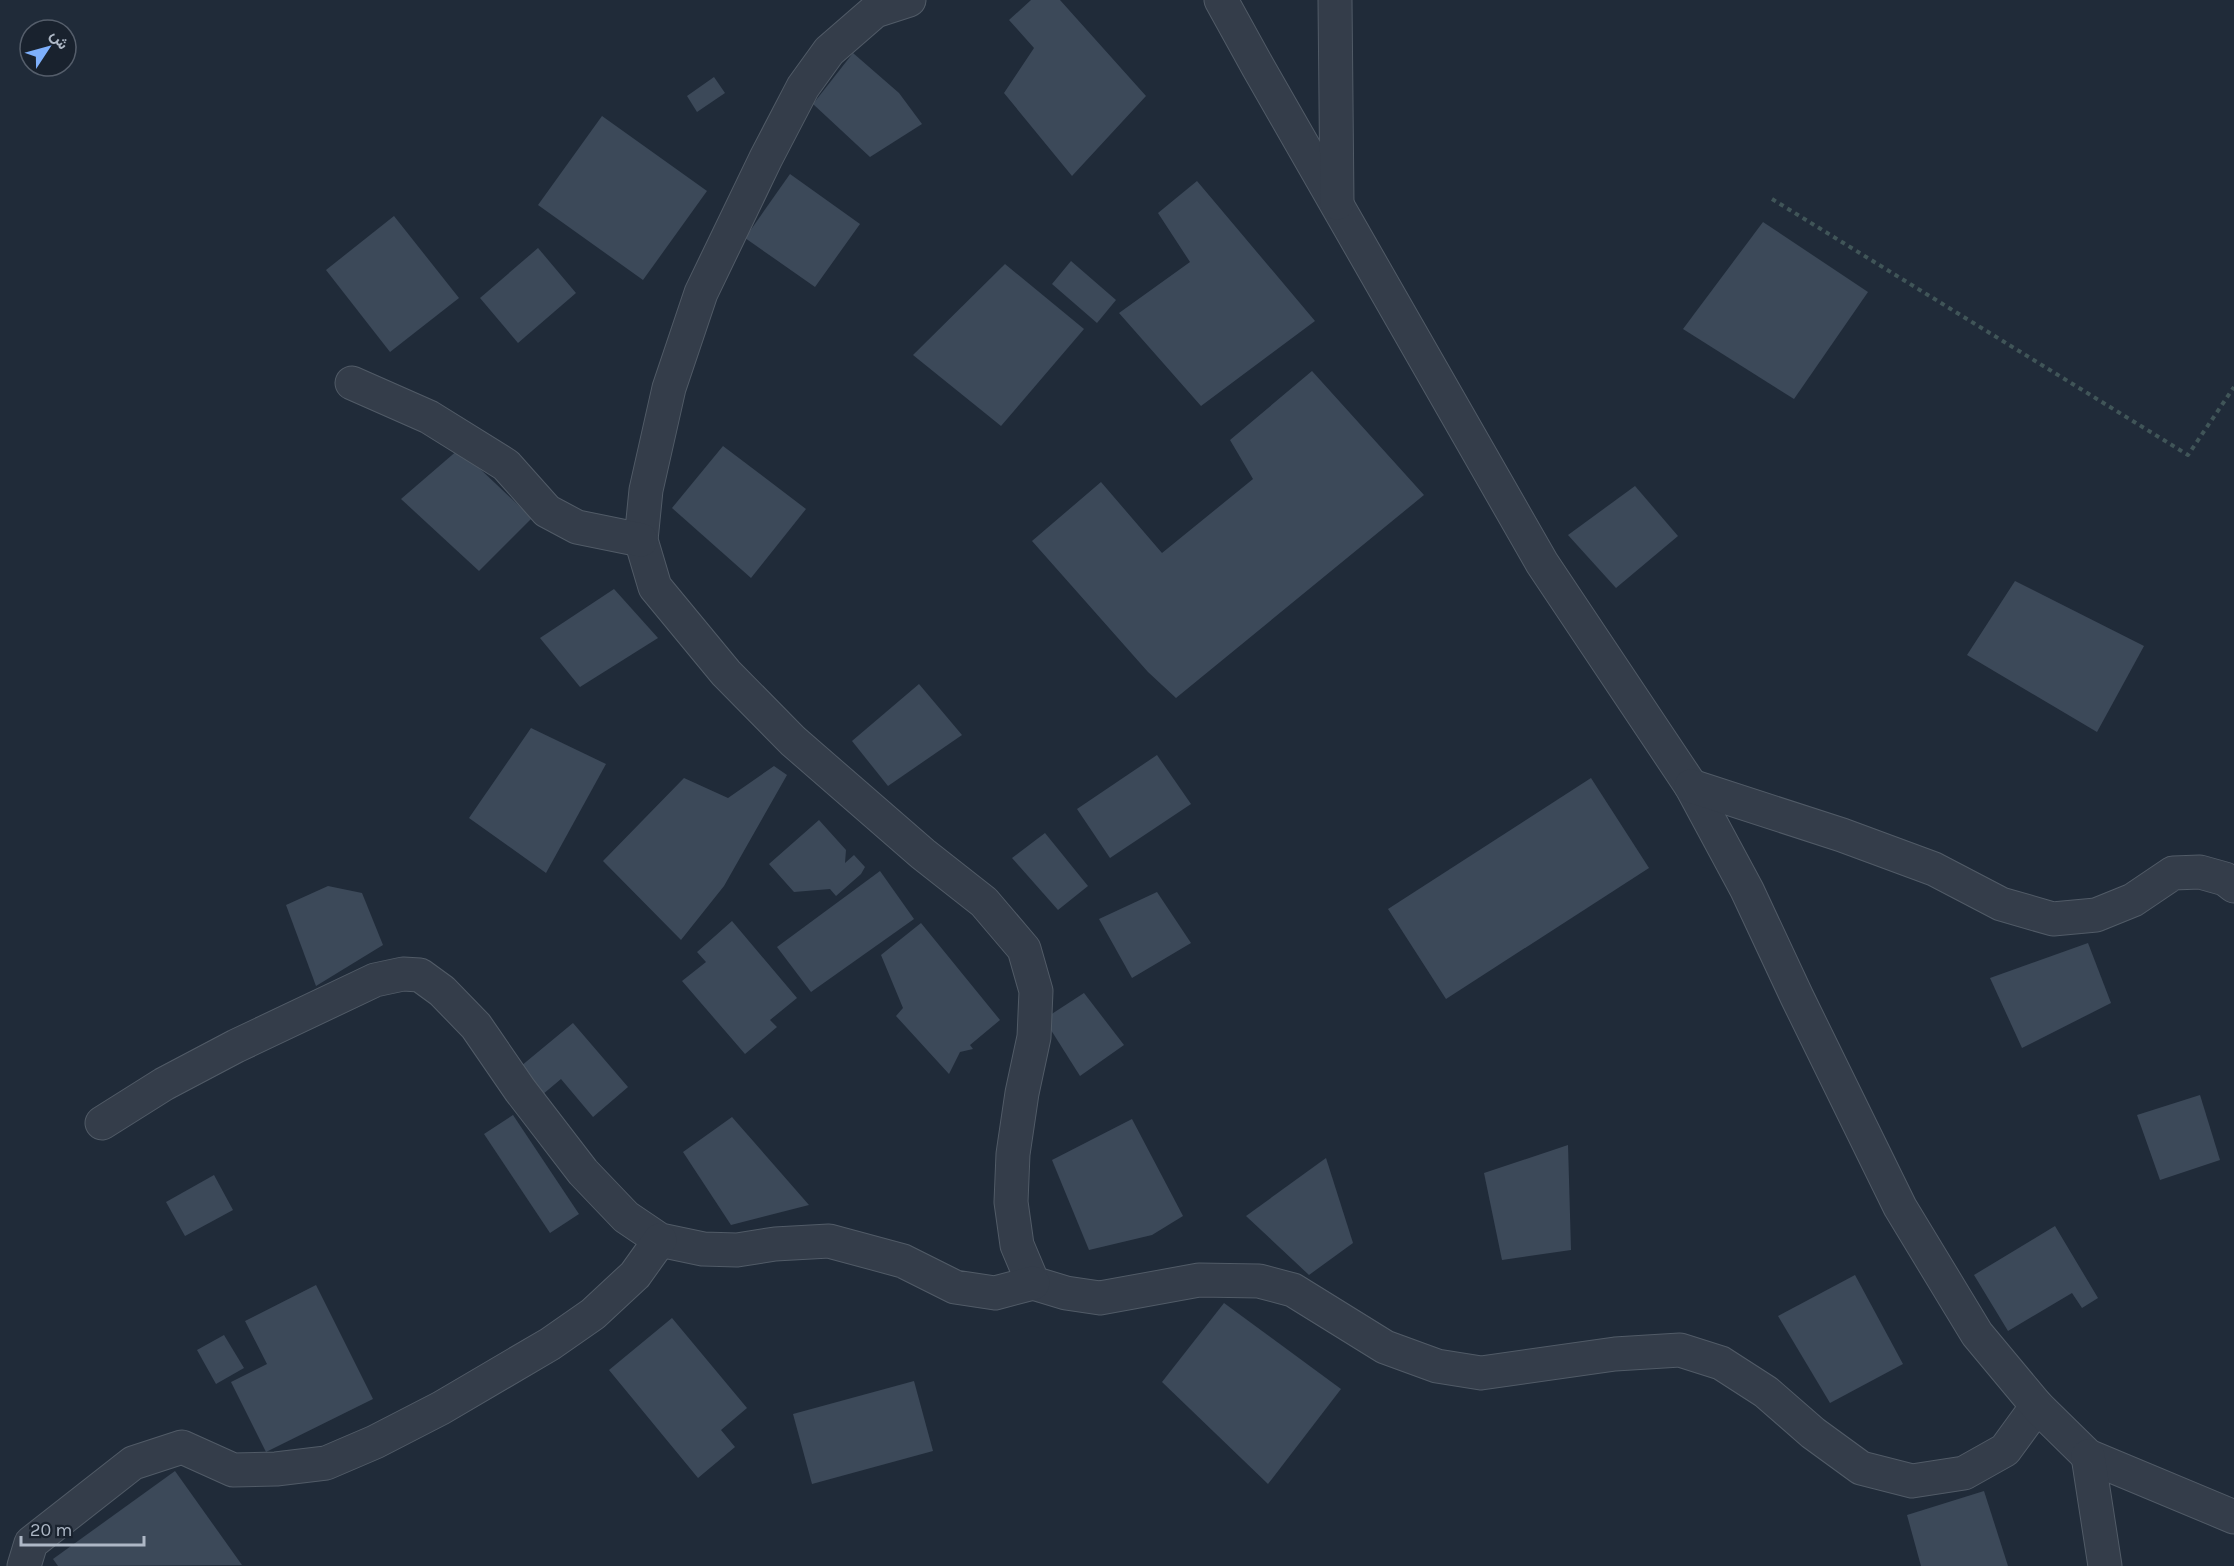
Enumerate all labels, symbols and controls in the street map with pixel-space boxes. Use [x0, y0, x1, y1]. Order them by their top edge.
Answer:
north arrow [18, 18, 78, 78]
text: ش [46, 26, 73, 53]
scale bar [21, 1509, 144, 1547]
text: 20 m [30, 1519, 72, 1541]

